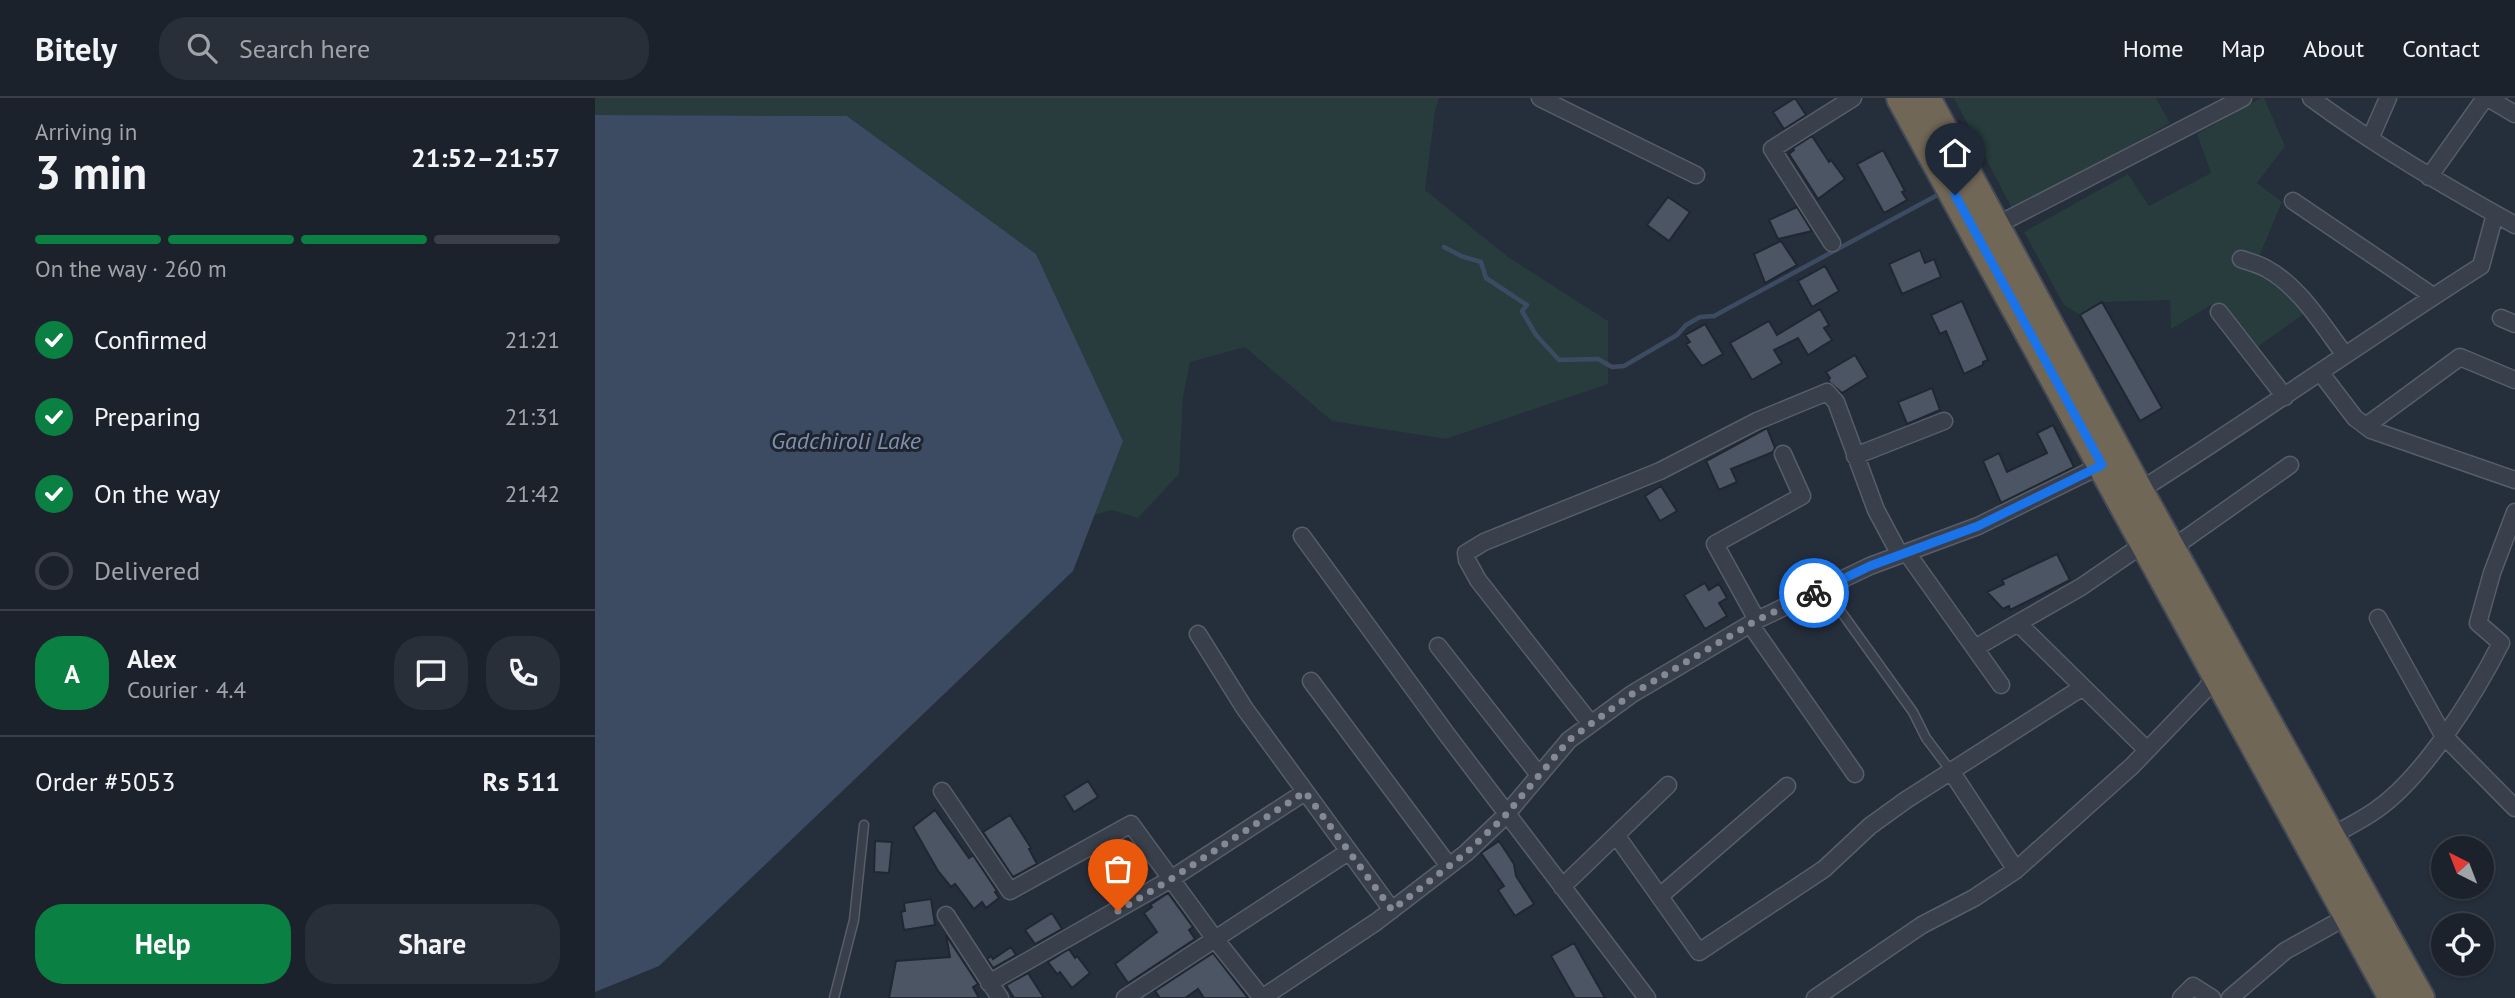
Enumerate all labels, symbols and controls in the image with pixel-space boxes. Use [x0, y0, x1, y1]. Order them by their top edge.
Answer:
search box [159, 17, 649, 80]
text: Bitely [35, 27, 117, 70]
icon: search [183, 29, 221, 67]
text: Search here [239, 32, 370, 65]
text: Home [2123, 33, 2183, 64]
text: Map [2221, 33, 2265, 64]
text: About [2303, 33, 2364, 64]
text: Contact [2402, 33, 2480, 64]
text: Arriving in [35, 117, 137, 146]
pin [1925, 123, 1985, 195]
icon: home [1936, 134, 1974, 172]
text: 21:52–21:57 [411, 141, 560, 174]
text: 3 min [35, 142, 147, 202]
text: On the way · 260 m [35, 254, 227, 283]
icon: check [35, 321, 73, 359]
text: Confirmed [94, 323, 207, 356]
text: 21:21 [505, 325, 560, 354]
icon: check [35, 398, 73, 436]
text: Preparing [94, 400, 201, 433]
text: 21:31 [505, 402, 560, 431]
water label: Gadchiroli Lake [771, 425, 921, 456]
icon: check [35, 475, 73, 513]
text: On the way [94, 477, 220, 510]
text: 21:42 [505, 479, 560, 508]
text: Delivered [94, 554, 200, 587]
courier [1779, 558, 1849, 628]
icon: bike [1795, 574, 1833, 612]
button: chat [394, 636, 468, 710]
button: phone [486, 636, 560, 710]
text: Alex [127, 642, 177, 675]
text: A [64, 657, 80, 690]
text: Courier · 4.4 [127, 675, 246, 704]
text: Order #5053 [35, 765, 175, 798]
text: Rs 511 [483, 765, 560, 798]
north arrow [2431, 836, 2494, 900]
map controls [2431, 836, 2494, 976]
pin [1088, 839, 1148, 911]
icon: bag [1099, 850, 1137, 888]
button: Help [35, 904, 291, 984]
button: Share [305, 904, 560, 984]
button: locate [2431, 913, 2494, 976]

